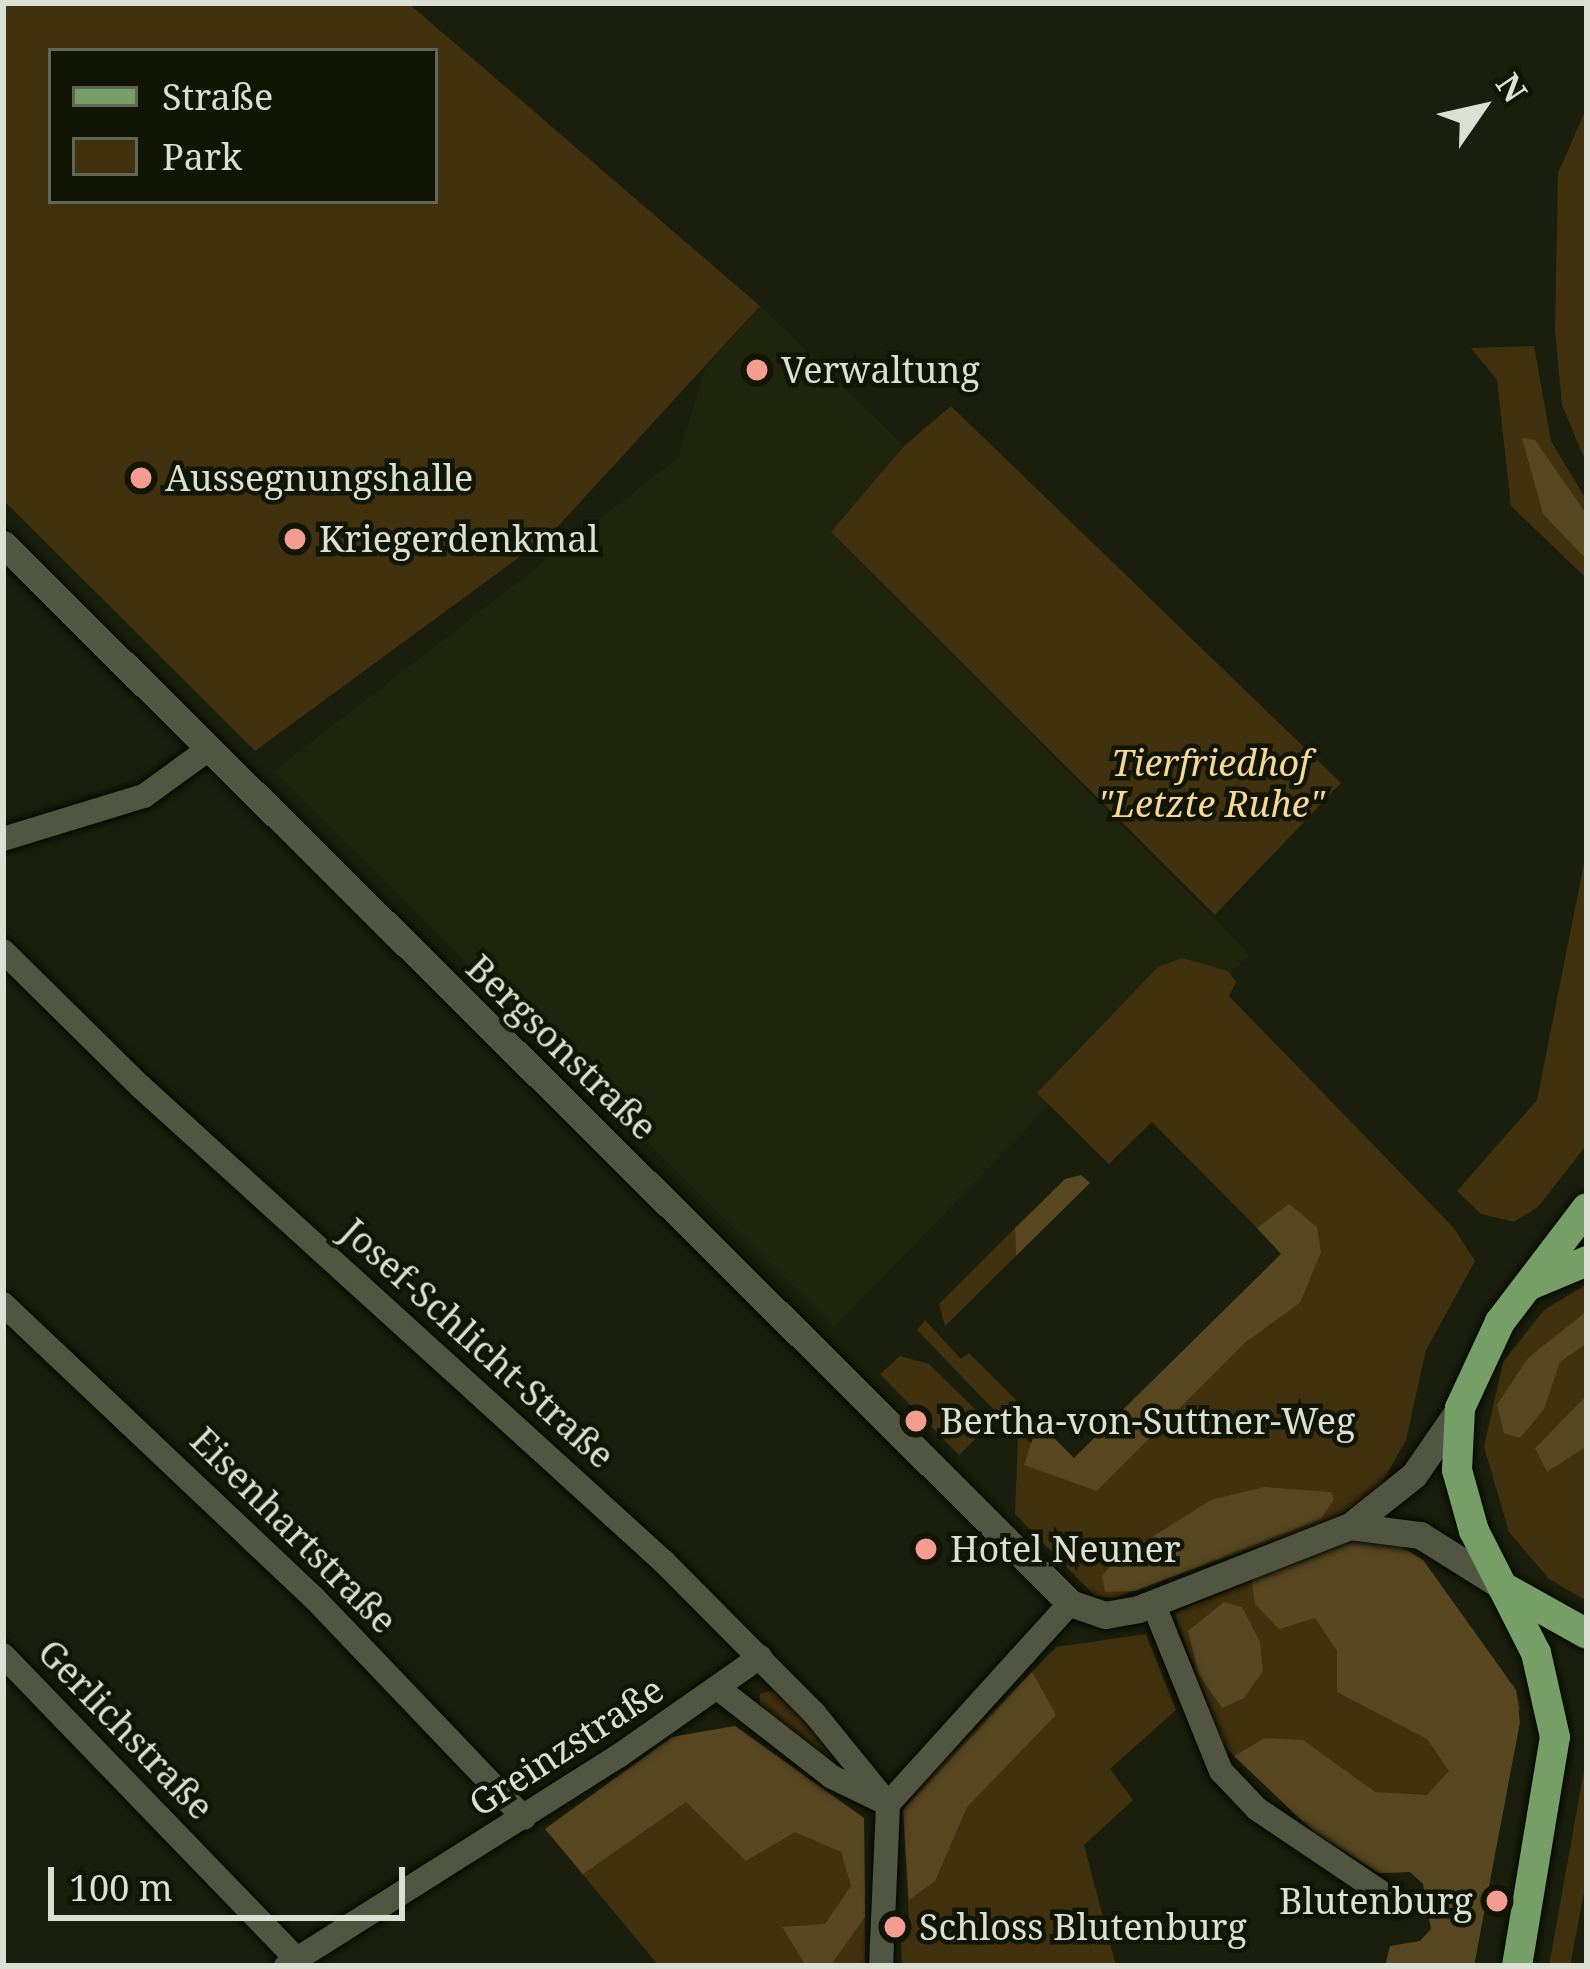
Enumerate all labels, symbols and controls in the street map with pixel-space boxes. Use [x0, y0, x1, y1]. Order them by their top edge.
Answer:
legend [48, 48, 438, 204]
north arrow [1422, 48, 1542, 168]
text: N [1486, 64, 1538, 111]
text: Straße [162, 72, 273, 121]
text: Park [162, 132, 242, 181]
place label: Verwaltung [781, 348, 980, 392]
marker: Verwaltung [744, 357, 770, 383]
place label: Aussegnungshalle [165, 456, 473, 500]
marker: Aussegnungshalle [128, 465, 154, 491]
place label: Kriegerdenkmal [319, 517, 599, 561]
marker: Kriegerdenkmal [282, 526, 308, 552]
park label: Tierfriedhof "Letzte Ruhe" [1098, 740, 1324, 825]
street label: Bergsonstraße [458, 946, 666, 1148]
street label: Josef-Schlicht-Straße [333, 1209, 623, 1477]
place label: Bertha-von-Suttner-Weg [940, 1399, 1355, 1443]
marker: Bertha-von-Suttner-Weg [903, 1408, 929, 1434]
street label: Eisenhartstraße [182, 1418, 406, 1642]
place label: Hotel Neuner [950, 1527, 1181, 1571]
marker: Hotel Neuner [913, 1536, 939, 1562]
street label: Gerlichstraße [29, 1630, 223, 1828]
street label: Greinzstraße [461, 1667, 671, 1825]
scale bar [54, 1843, 411, 1917]
text: 100 m [69, 1863, 173, 1912]
place label: Blutenburg [1279, 1879, 1473, 1923]
marker: Blutenburg [1484, 1888, 1510, 1914]
place label: Schloss Blutenburg [919, 1905, 1247, 1949]
marker: Schloss Blutenburg [882, 1914, 908, 1940]

